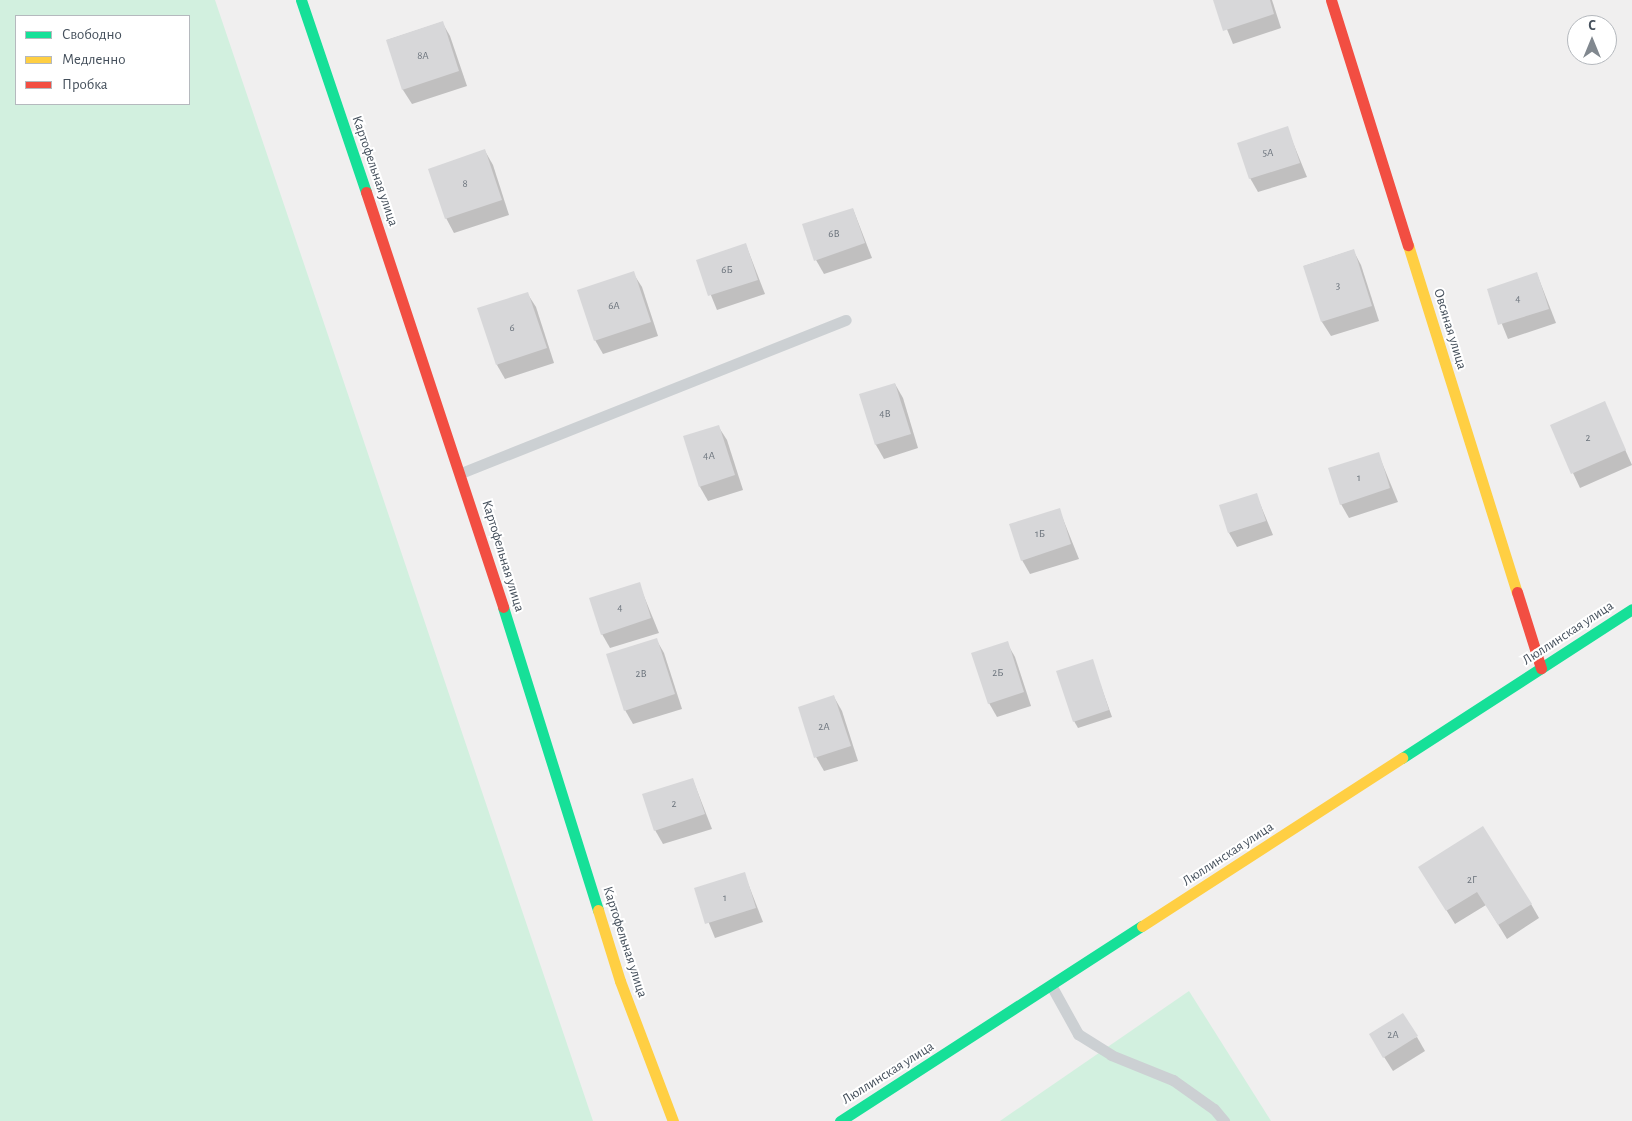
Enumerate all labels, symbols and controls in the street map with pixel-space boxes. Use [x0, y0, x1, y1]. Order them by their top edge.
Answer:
legend [15, 15, 190, 105]
north arrow [1567, 15, 1617, 65]
text: С [1588, 19, 1596, 33]
text: Свободно [62, 27, 122, 42]
house number: 8А [417, 49, 429, 63]
text: Медленно [62, 52, 126, 67]
text: Пробка [62, 77, 108, 92]
street label: Картофельная улица [348, 113, 402, 229]
house number: 5А [1262, 146, 1274, 160]
house number: 8 [462, 177, 468, 191]
house number: 6В [828, 227, 840, 241]
house number: 6Б [721, 263, 733, 277]
house number: 3 [1336, 279, 1340, 293]
street label: Овсяная улица [1430, 286, 1470, 372]
house number: 4 [1515, 292, 1521, 306]
house number: 6А [608, 299, 620, 313]
house number: 6 [509, 321, 515, 335]
house number: 4В [879, 407, 891, 421]
house number: 2 [1585, 431, 1591, 445]
house number: 4А [703, 449, 715, 463]
house number: 1 [1357, 471, 1361, 485]
street label: Картофельная улица [478, 498, 528, 614]
house number: 1Б [1035, 527, 1045, 541]
street label: Люллинская улица [1519, 597, 1617, 669]
house number: 4 [617, 601, 623, 615]
house number: 2Б [992, 666, 1004, 680]
house number: 2В [635, 667, 647, 681]
house number: 2А [818, 720, 830, 734]
house number: 2 [671, 797, 677, 811]
street label: Люллинская улица [1179, 818, 1277, 890]
house number: 2Г [1467, 873, 1477, 887]
street label: Картофельная улица [599, 884, 651, 1000]
house number: 1 [723, 891, 727, 905]
house number: 2А [1387, 1028, 1399, 1042]
street label: Люллинская улица [839, 1038, 937, 1108]

